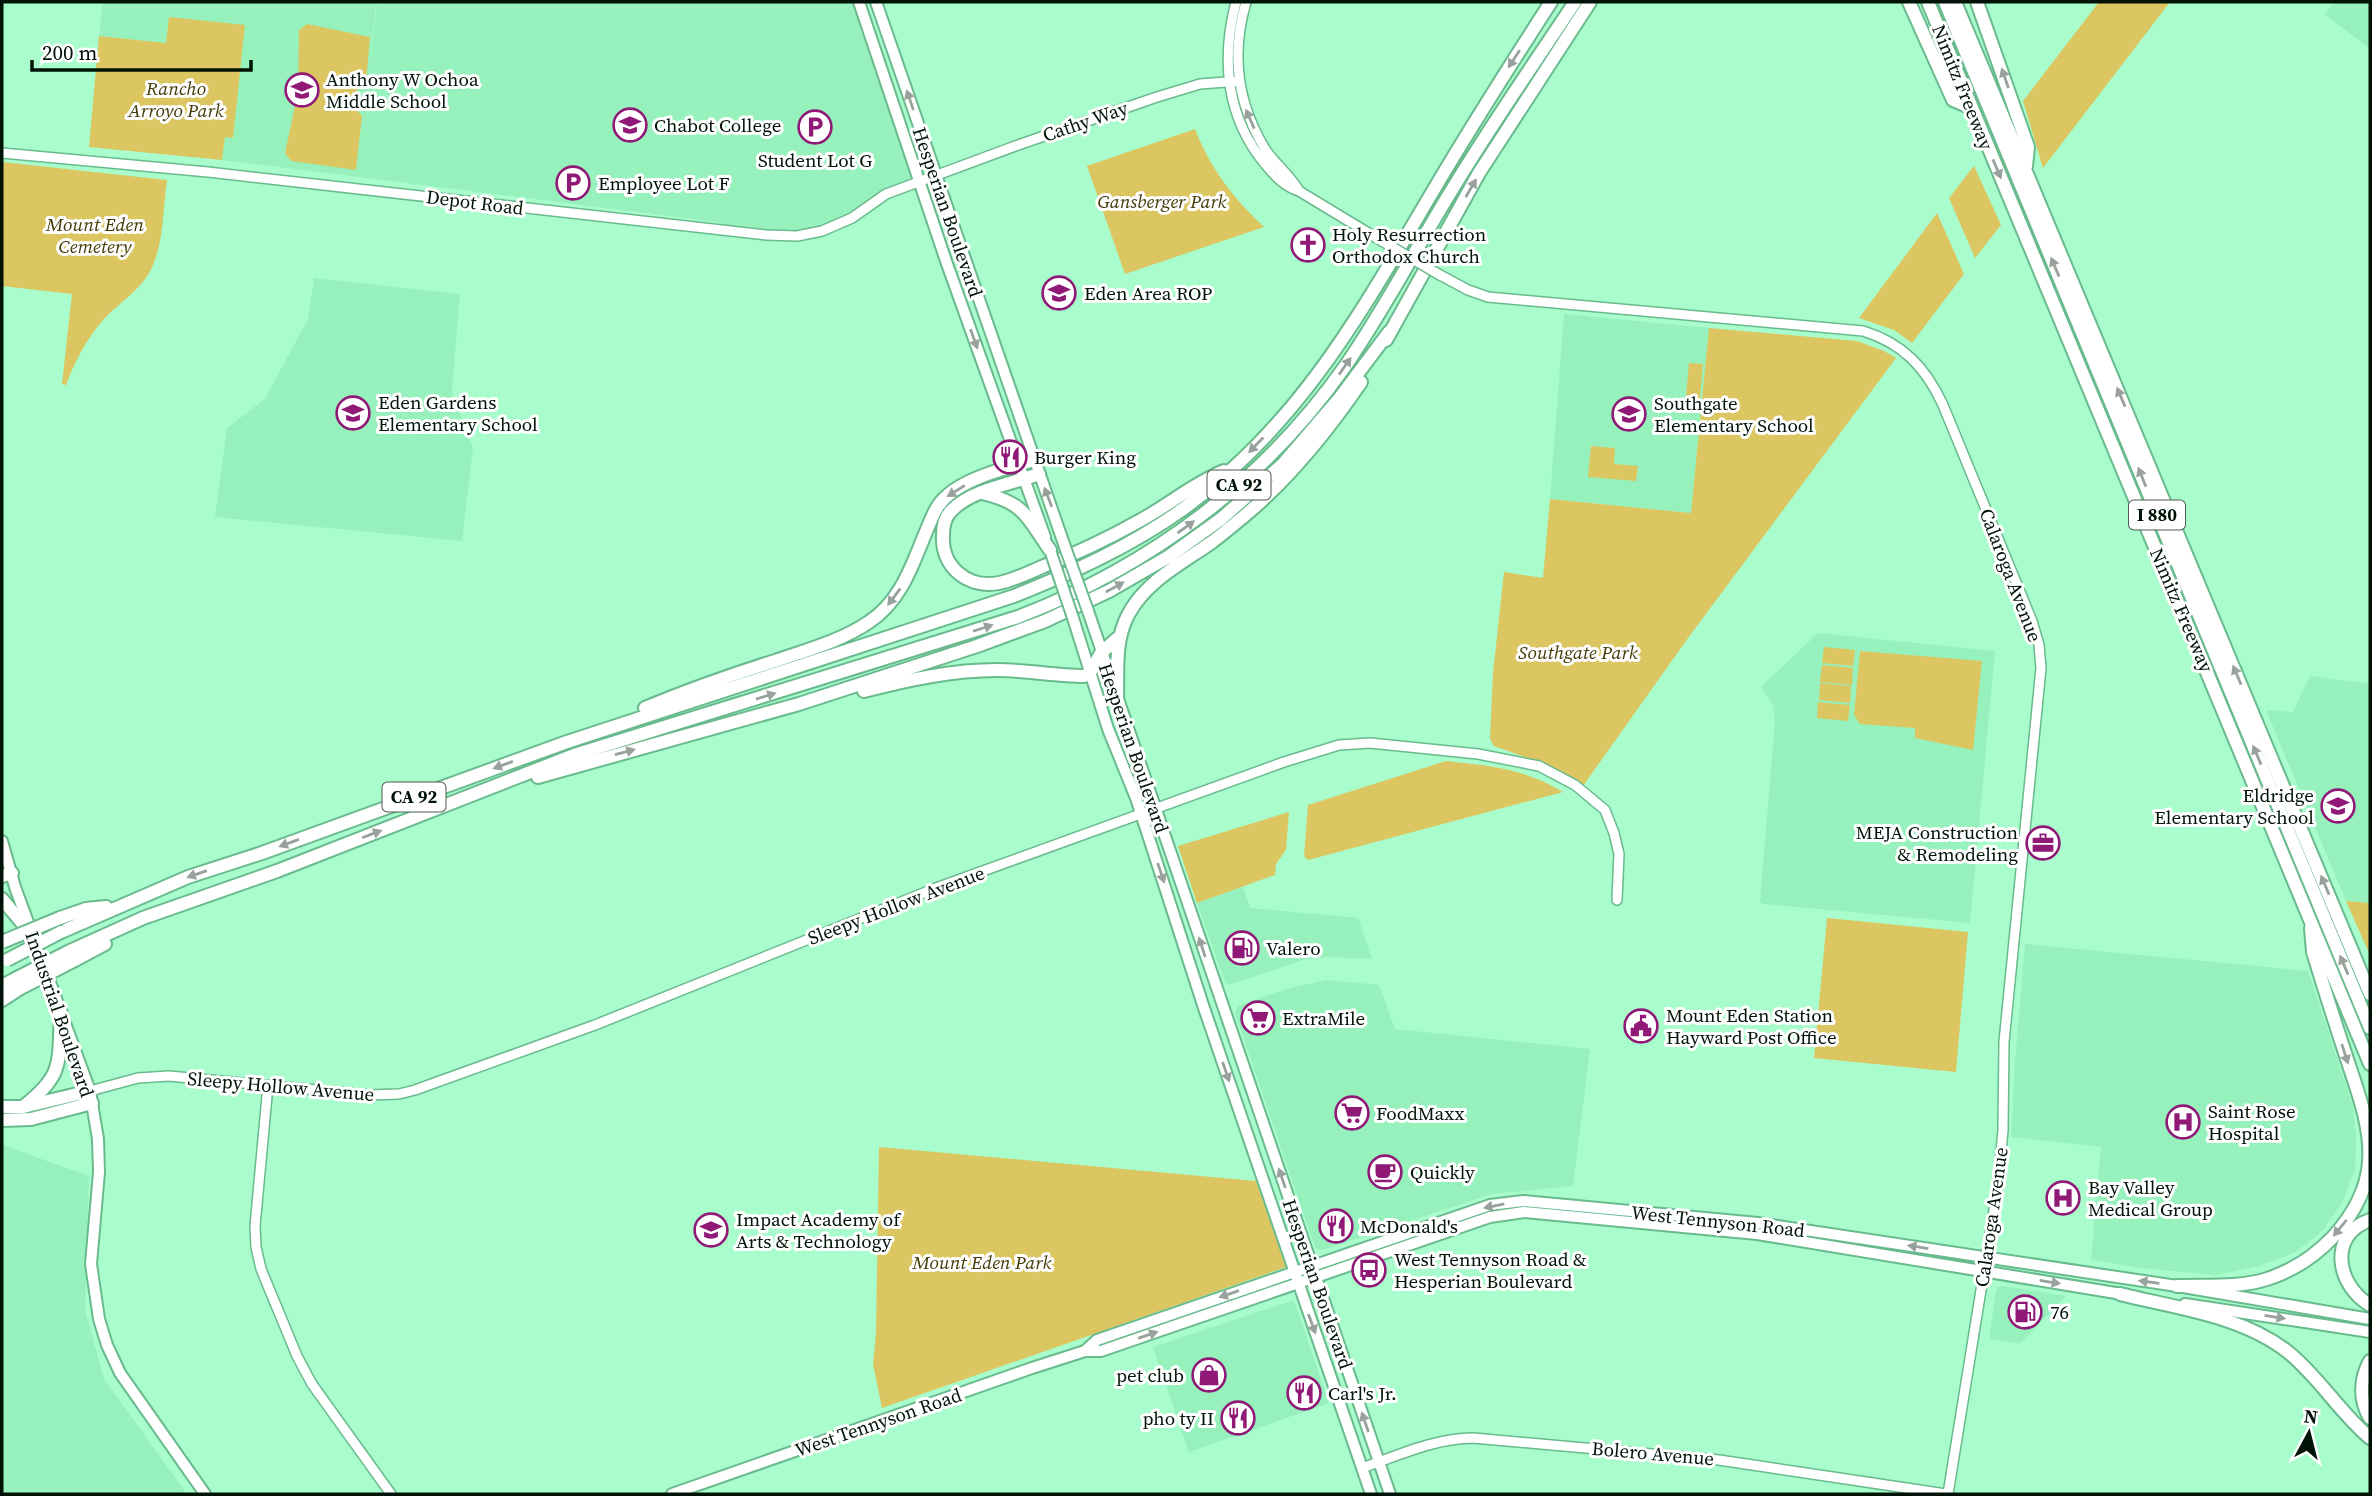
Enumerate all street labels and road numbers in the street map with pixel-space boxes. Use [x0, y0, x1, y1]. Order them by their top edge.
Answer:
street label: Nimitz Freeway [1926, 21, 2000, 154]
street label: Cathy Way [1039, 94, 1131, 148]
street label: Hesperian Boulevard [907, 123, 989, 301]
street label: Depot Road [425, 183, 525, 221]
road number: CA 92 [1208, 471, 1270, 500]
road number: I 880 [2129, 500, 2185, 530]
street label: Calaroga Avenue [1974, 505, 2048, 645]
street label: Nimitz Freeway [2144, 544, 2220, 676]
street label: Hesperian Boulevard [1093, 659, 1175, 837]
road number: CA 92 [382, 782, 446, 812]
street label: Sleepy Hollow Avenue [804, 859, 988, 951]
street label: Industrial Boulevard [19, 927, 101, 1101]
street label: Sleepy Hollow Avenue [187, 1065, 375, 1107]
street label: Calaroga Avenue [1968, 1145, 2014, 1289]
street label: Hesperian Boulevard [1277, 1195, 1359, 1373]
street label: West Tennyson Road [1630, 1199, 1806, 1243]
street label: West Tennyson Road [791, 1381, 965, 1463]
street label: Bolero Avenue [1591, 1435, 1715, 1471]

